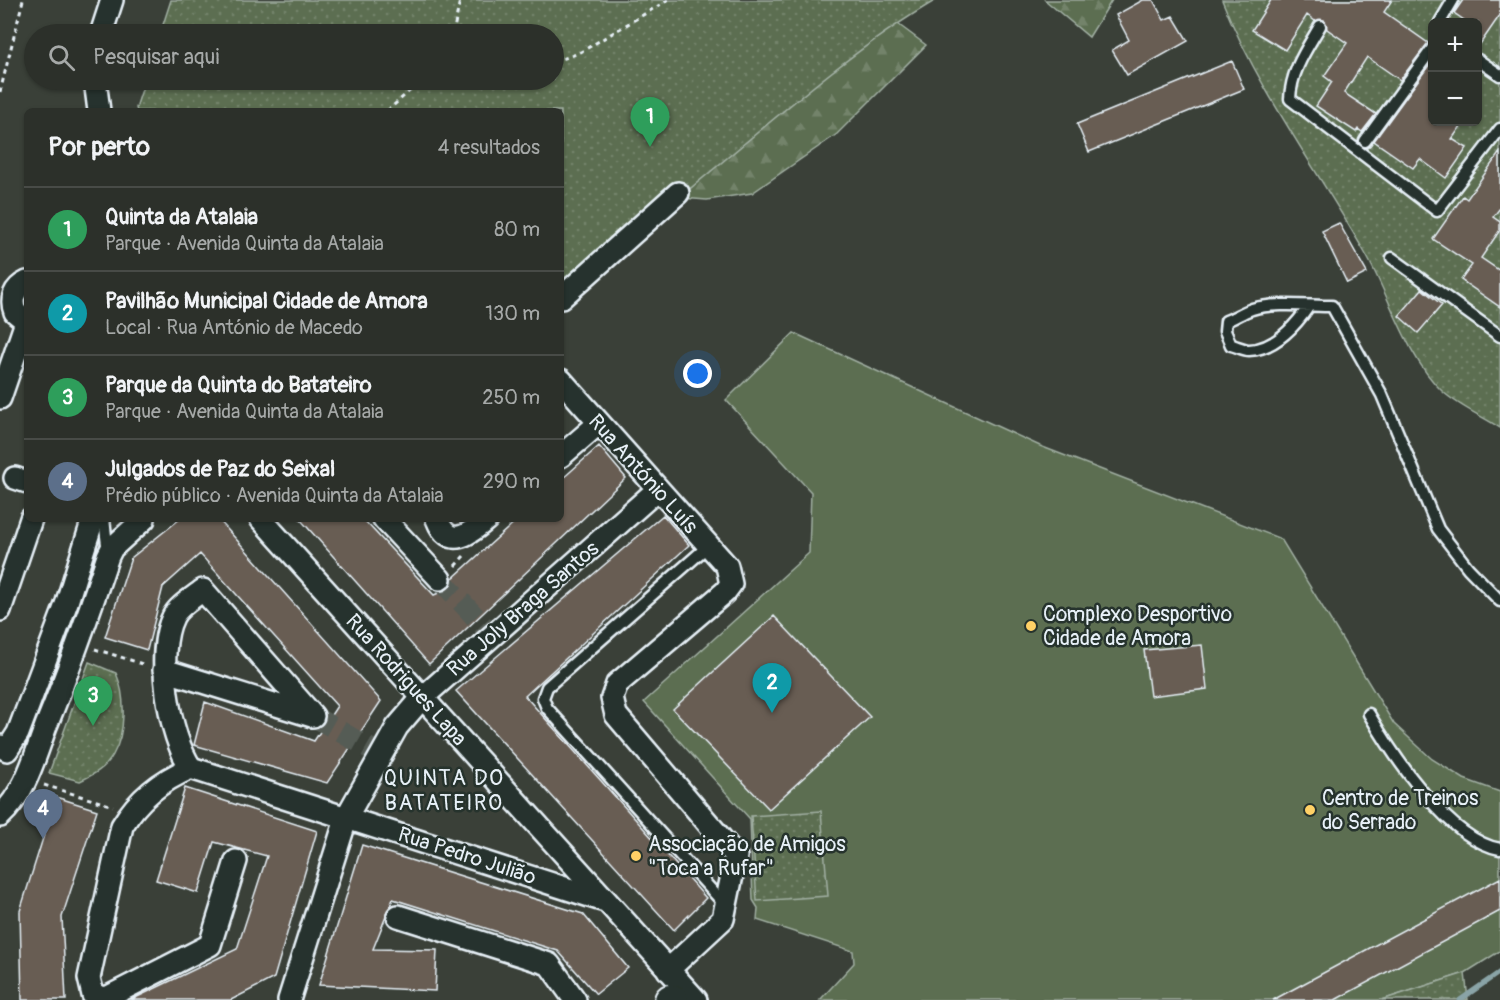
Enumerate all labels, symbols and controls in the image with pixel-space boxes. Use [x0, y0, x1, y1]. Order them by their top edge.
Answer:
map controls [1428, 18, 1482, 126]
button: + [1428, 18, 1482, 72]
search box [24, 24, 564, 90]
icon: search [45, 41, 78, 74]
text: Pesquisar aqui [93, 43, 219, 71]
button: − [1428, 72, 1482, 126]
pin: 1 [630, 98, 670, 147]
text: Por perto [48, 131, 150, 163]
text: 4 resultados [438, 135, 540, 160]
text: Quinta da Atalaia [105, 203, 258, 231]
text: 1 [64, 217, 71, 242]
text: 80 m [494, 217, 540, 242]
text: Parque · Avenida Quinta da Atalaia [105, 231, 384, 256]
text: Pavilhão Municipal Cidade de Amora [105, 287, 428, 315]
text: 2 [62, 301, 73, 326]
text: 130 m [485, 301, 540, 326]
text: Local · Rua António de Macedo [105, 315, 363, 340]
your location [683, 359, 712, 388]
text: Parque da Quinta do Batateiro [105, 371, 372, 399]
text: 3 [62, 385, 73, 410]
text: 250 m [482, 385, 540, 410]
text: Parque · Avenida Quinta da Atalaia [105, 399, 384, 424]
street label: Rua António Luís [582, 409, 704, 540]
text: Julgados de Paz do Seixal [105, 455, 335, 483]
text: 4 [62, 469, 73, 494]
text: 290 m [483, 469, 540, 494]
text: Prédio público · Avenida Quinta da Atalaia [105, 483, 444, 508]
street label: Rua Joly Braga Santos [441, 535, 605, 683]
place label: Complexo Desportivo Cidade de Amora [1043, 601, 1232, 652]
street label: Rua Rodrigues Lapa [340, 608, 472, 752]
marker: Complexo Desportivo Cidade de Amora [1024, 619, 1038, 633]
pin: 2 [752, 664, 792, 713]
pin: 3 [74, 676, 112, 726]
district label: QUINTA DO BATATEIRO [384, 764, 504, 817]
place label: Centro de Treinos do Serrado [1322, 785, 1479, 836]
pin: 4 [24, 790, 63, 839]
marker: Centro de Treinos do Serrado [1303, 803, 1317, 817]
street label: Rua Pedro Julião [395, 821, 539, 891]
place label: Associação de Amigos "Toca a Rufar" [648, 831, 846, 882]
marker: Associação de Amigos "Toca a Rufar" [629, 849, 643, 863]

